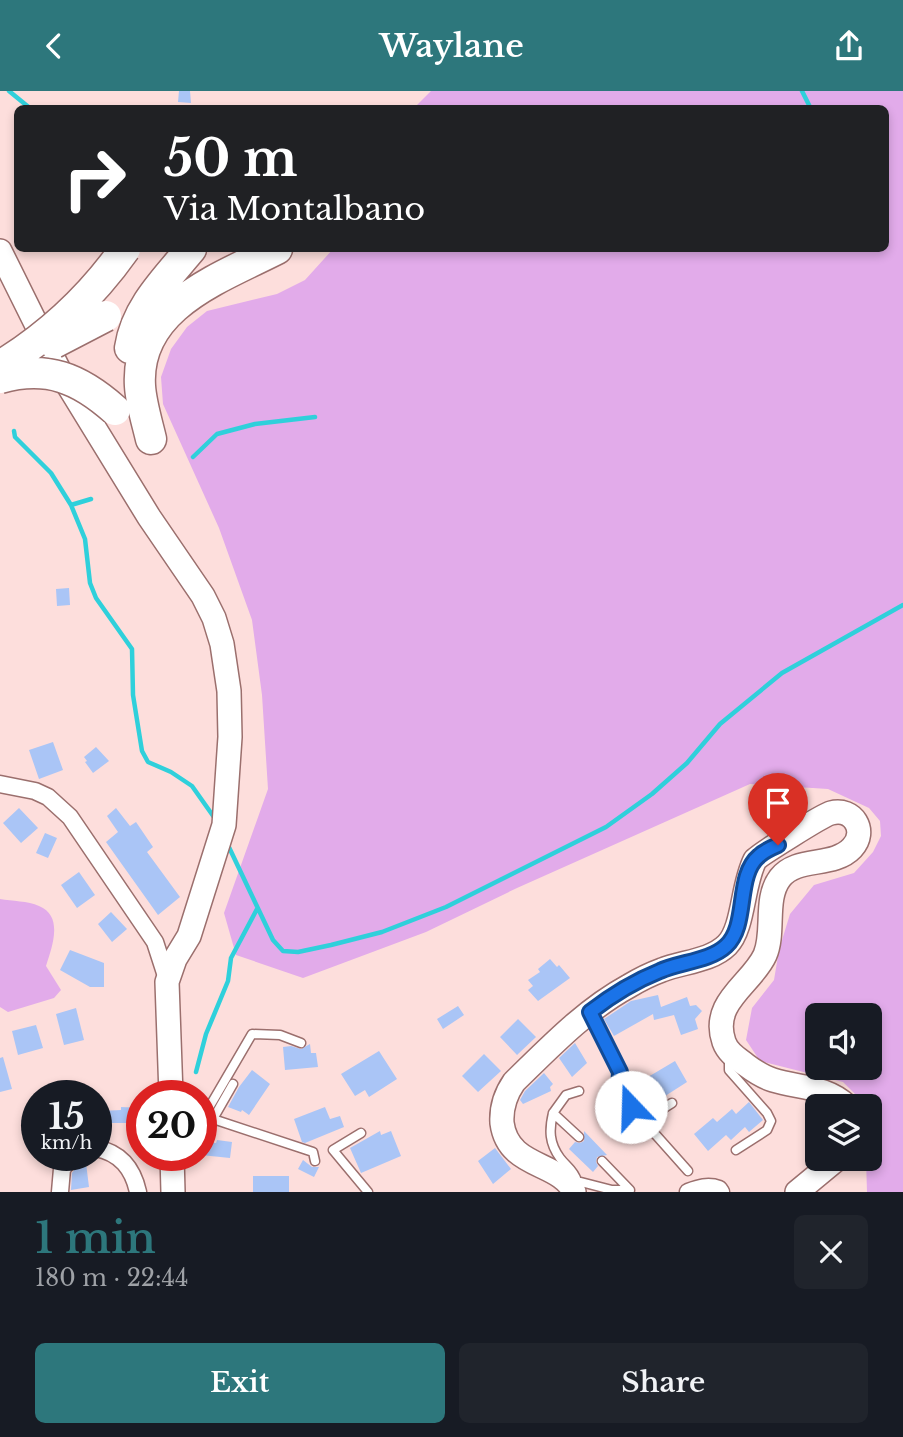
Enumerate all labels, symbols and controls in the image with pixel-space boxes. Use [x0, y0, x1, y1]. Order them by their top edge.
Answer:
text: Waylane [379, 26, 524, 66]
icon: back [35, 27, 73, 65]
icon: share [830, 27, 868, 65]
text: 50 m [164, 128, 297, 189]
icon: right [49, 133, 140, 224]
text: Via Montalbano [164, 189, 425, 229]
pin [748, 773, 808, 845]
icon: arrive [759, 784, 797, 822]
map controls [805, 1003, 882, 1171]
button: sound [805, 1003, 882, 1080]
position arrow [594, 1070, 668, 1144]
speed limit sign: 20 [126, 1080, 217, 1171]
button: layers [805, 1094, 882, 1171]
text: 15 [48, 1095, 85, 1138]
text: km/h [41, 1132, 92, 1154]
text: 1 min [35, 1212, 156, 1264]
button: close [794, 1215, 868, 1289]
text: 180 m · 22:44 [35, 1264, 188, 1292]
button: Exit [35, 1343, 445, 1423]
button: Share [459, 1343, 868, 1423]

